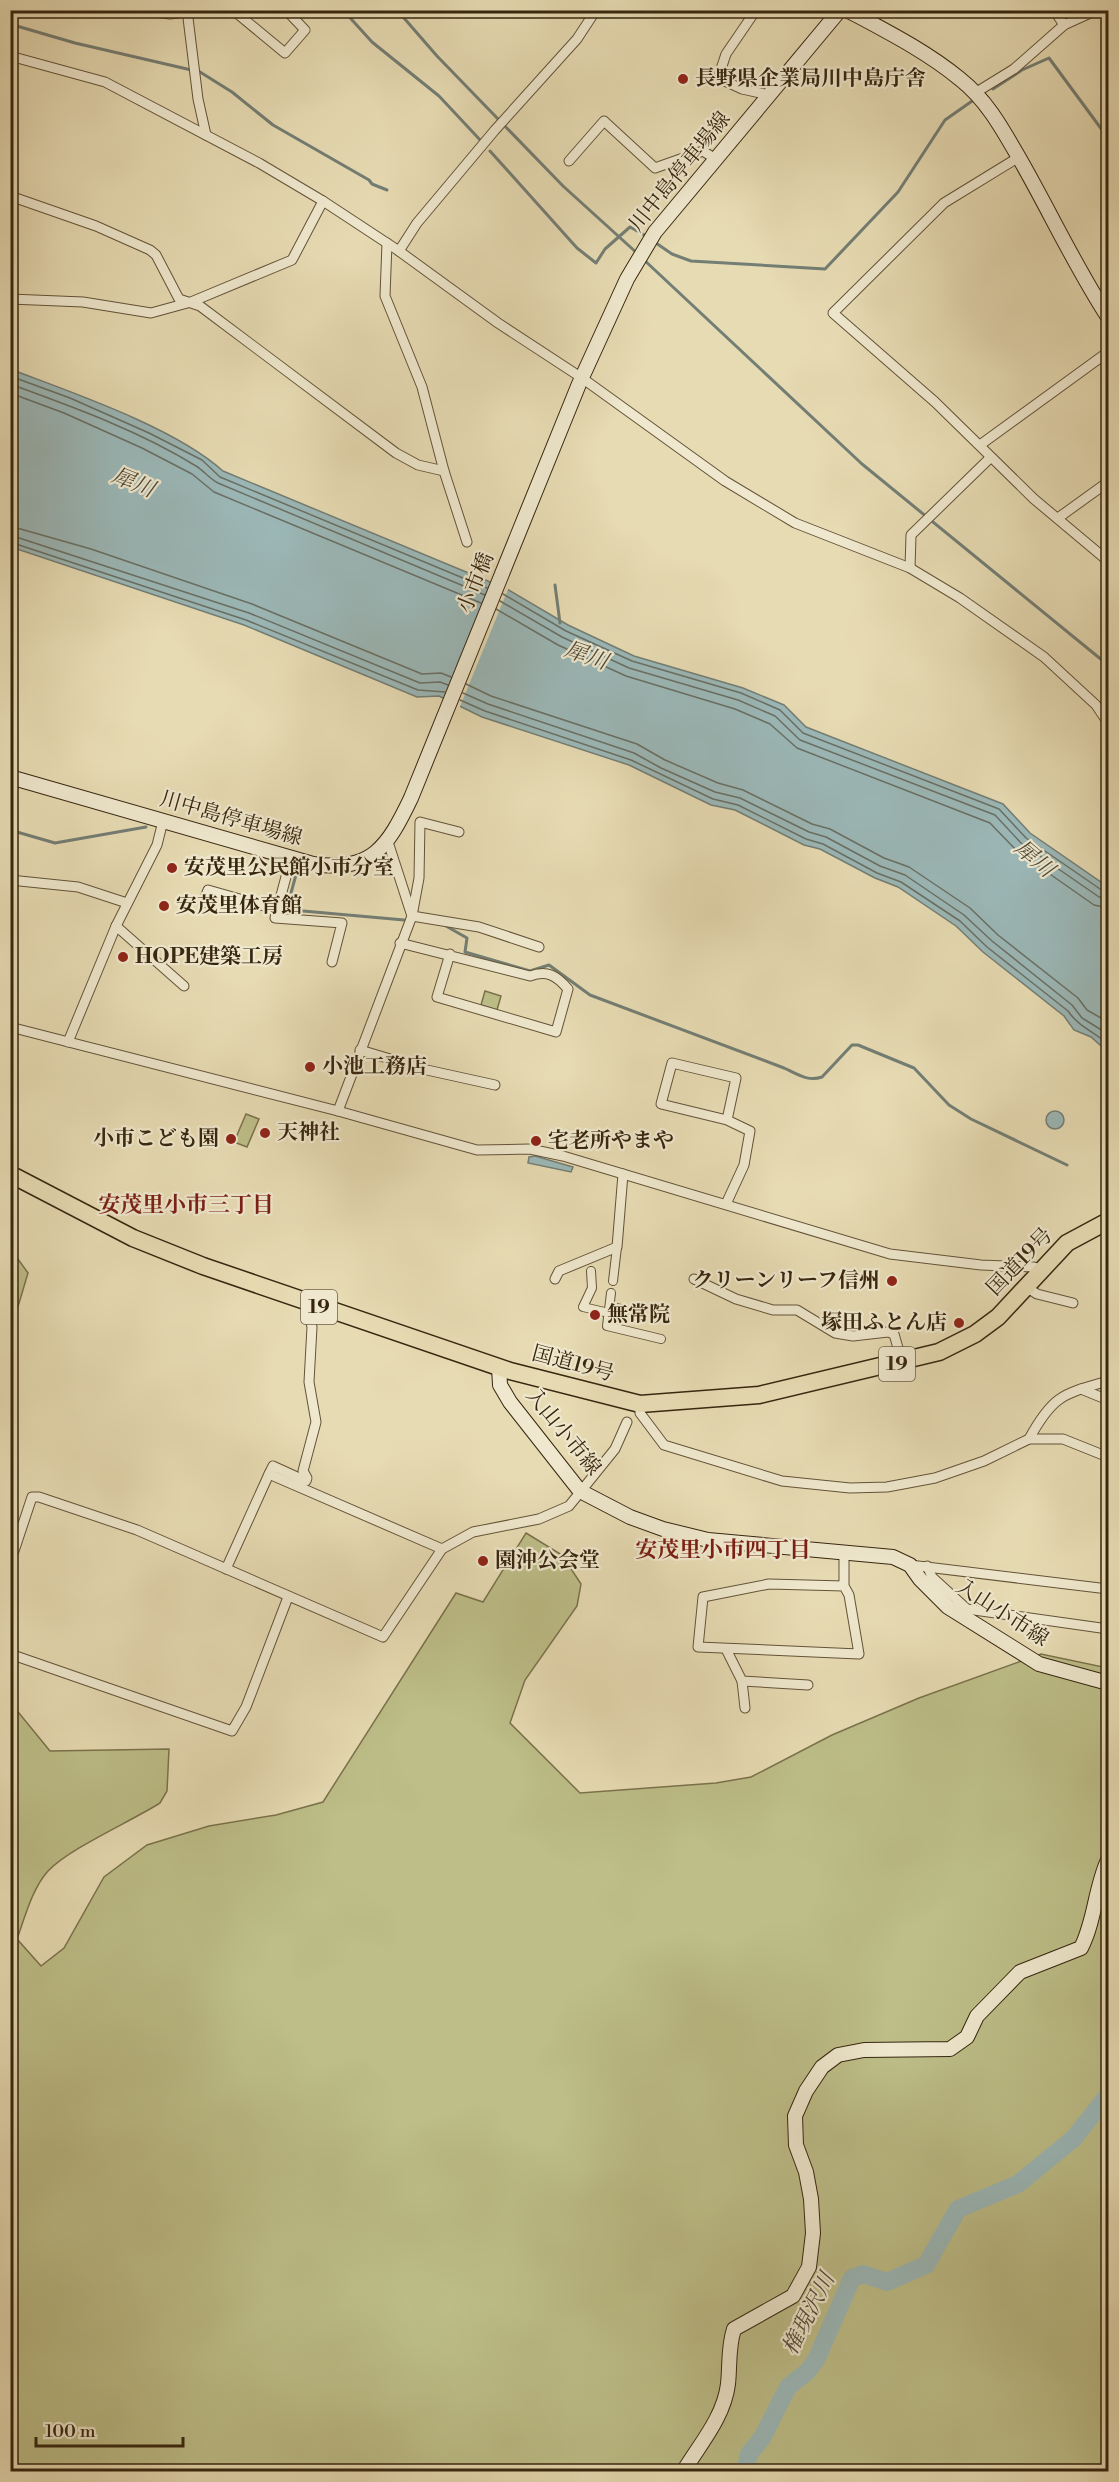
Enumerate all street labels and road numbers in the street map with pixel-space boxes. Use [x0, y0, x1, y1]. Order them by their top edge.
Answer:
street label: 川中島停車場線 [624, 107, 736, 237]
street label: 小市橋 [452, 549, 500, 617]
street label: 川中島停車場線 [157, 786, 305, 852]
street label: 国道19号 [981, 1223, 1059, 1301]
road number: 19 [301, 1290, 337, 1324]
street label: 国道19号 [529, 1341, 617, 1387]
road number: 19 [879, 1347, 915, 1381]
street label: 入山小市線 [520, 1383, 606, 1481]
street label: 入山小市線 [951, 1574, 1053, 1652]

